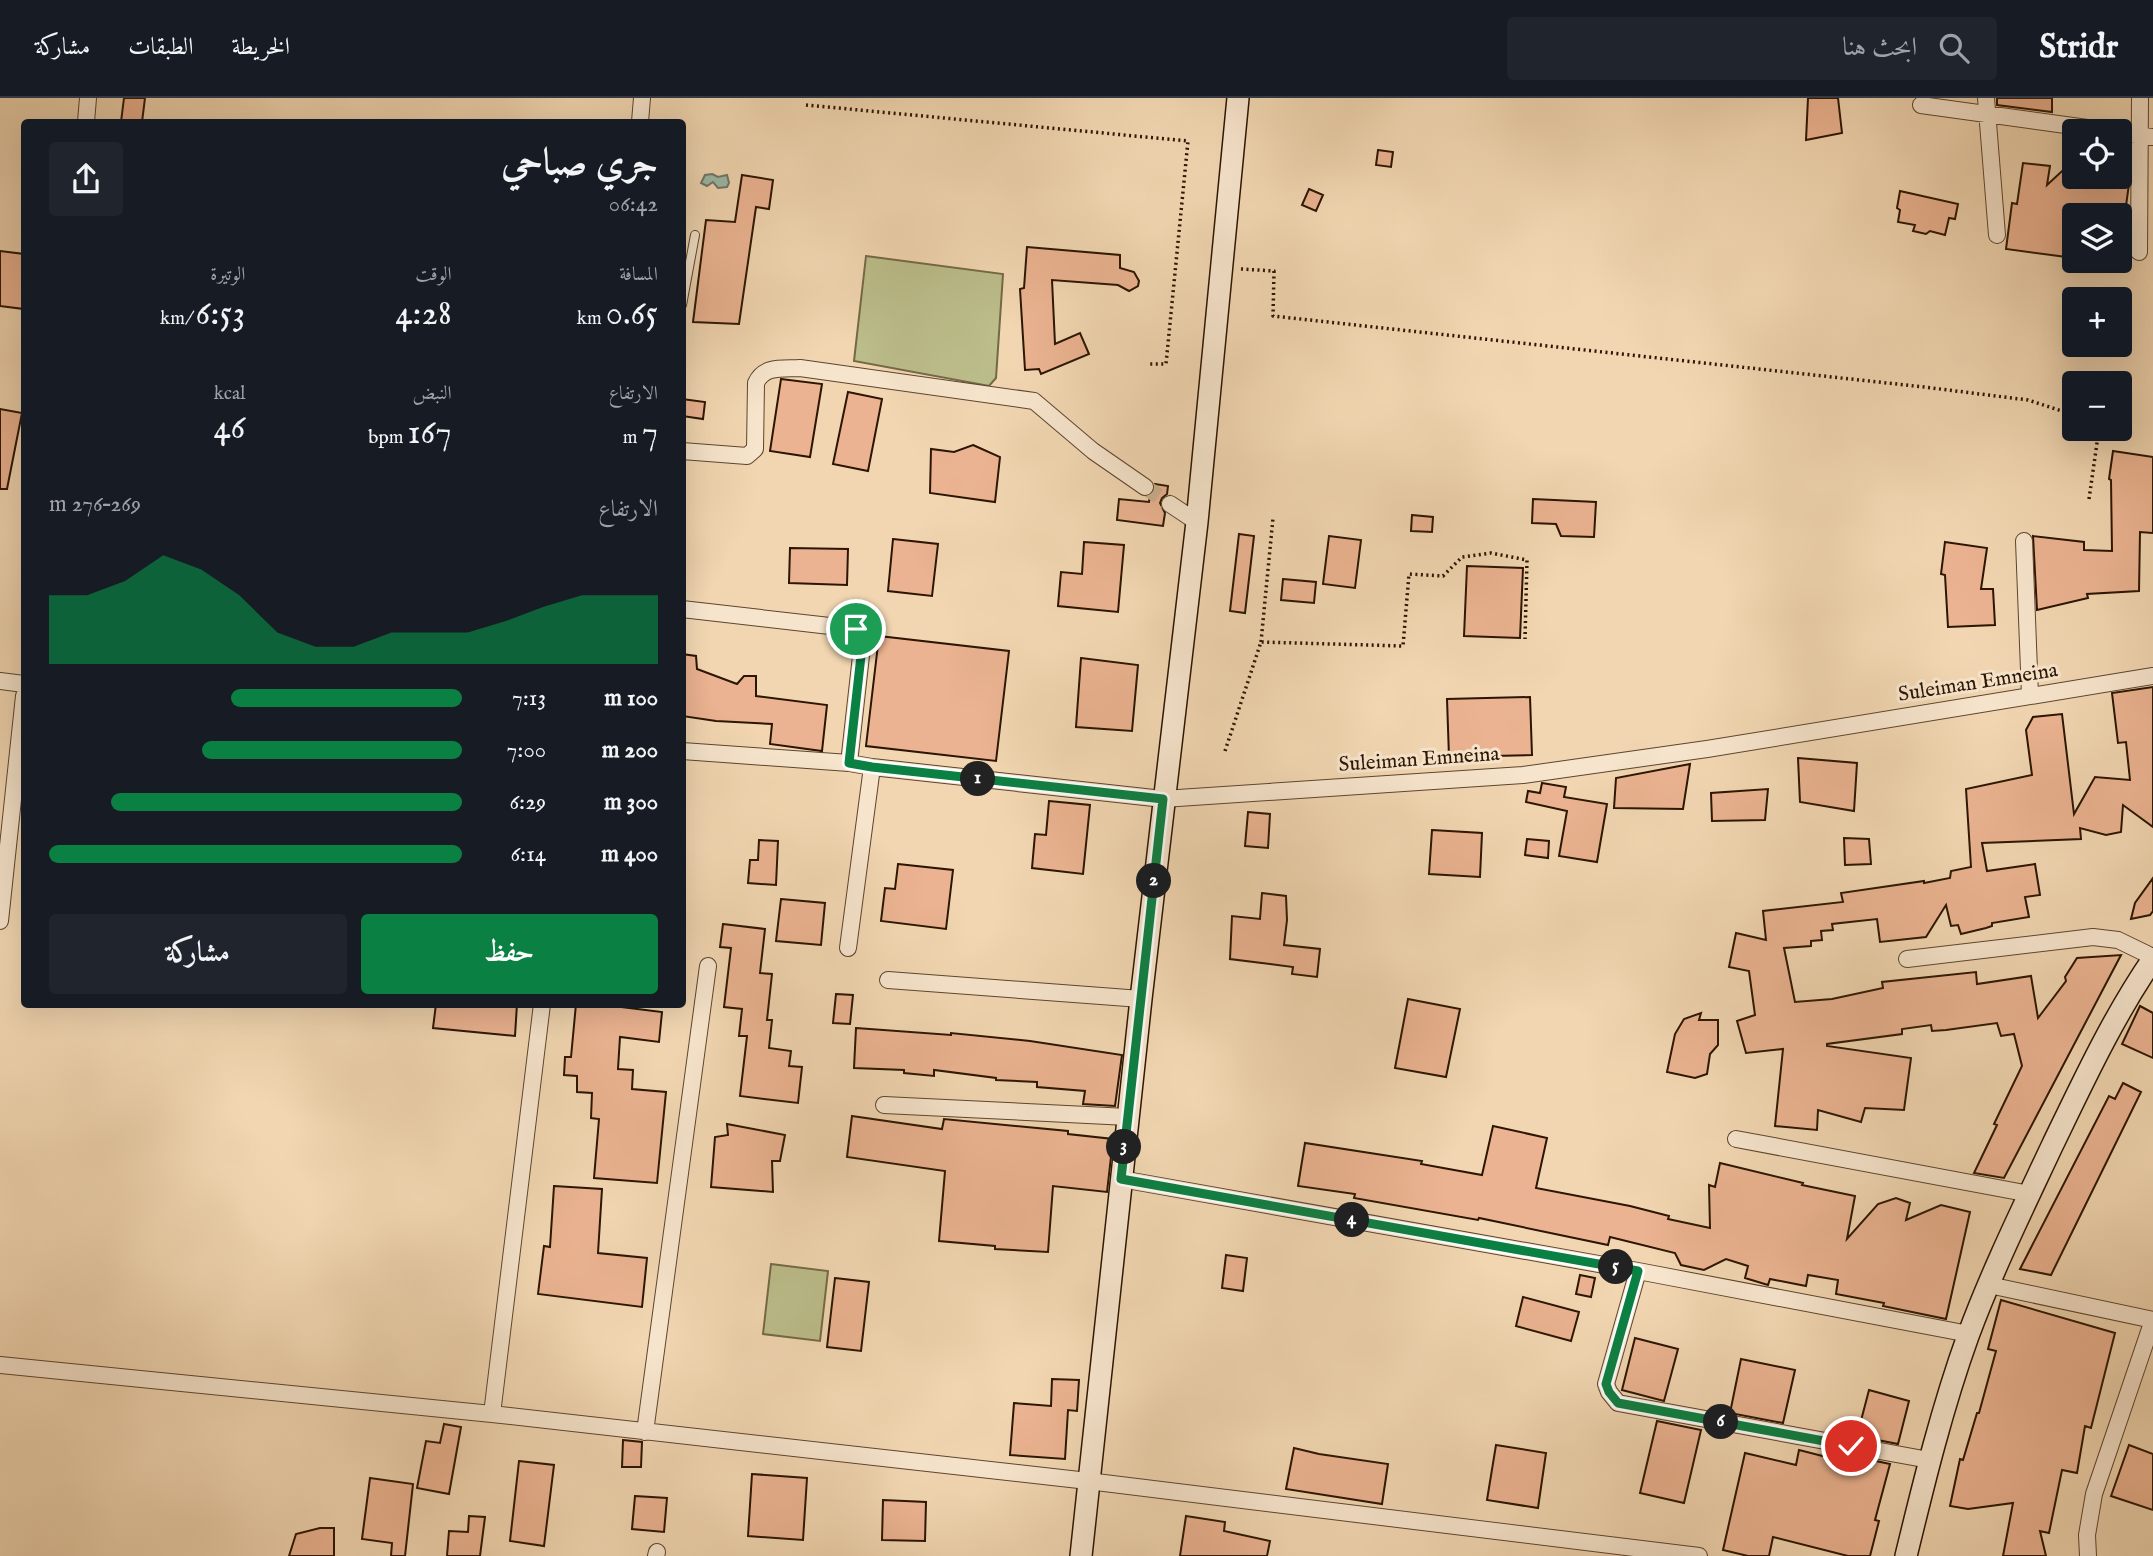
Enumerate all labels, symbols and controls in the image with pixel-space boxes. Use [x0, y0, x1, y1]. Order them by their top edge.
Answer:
search box [1507, 17, 1997, 80]
text: Stridr [2039, 27, 2118, 69]
icon: search [1935, 29, 1973, 67]
text: ابحث هنا [1842, 31, 1917, 64]
text: مشاركة [35, 32, 90, 63]
text: الطبقات [128, 32, 194, 63]
text: الخريطة [232, 32, 290, 63]
map controls [2062, 119, 2132, 441]
button: locate [2062, 119, 2132, 189]
text: جري صباحي [501, 140, 658, 188]
button: share [49, 142, 123, 216]
text: 06:42 [609, 190, 658, 219]
button: layers [2062, 203, 2132, 273]
text: الوتيرة [210, 263, 245, 287]
text: الوقت [415, 263, 452, 287]
text: المسافة [619, 263, 658, 287]
button: + [2062, 287, 2132, 357]
text: 6:53 [196, 292, 245, 337]
text: 4:28 [395, 292, 452, 337]
text: 0.65 [606, 292, 658, 337]
text: /km [160, 307, 196, 331]
text: km [577, 307, 606, 331]
button: − [2062, 371, 2132, 441]
text: kcal [214, 382, 245, 406]
text: النبض [413, 382, 452, 406]
text: الارتفاع [609, 382, 658, 406]
text: 46 [213, 406, 245, 451]
text: 167 [407, 411, 452, 456]
text: 7 [642, 411, 658, 456]
text: bpm [368, 426, 407, 450]
text: m [623, 426, 642, 450]
text: 269–276 m [49, 490, 141, 519]
text: الارتفاع [598, 495, 658, 524]
pin [826, 599, 886, 659]
icon: arrive [837, 610, 875, 648]
street label: Suleiman Emneina [1896, 657, 2061, 709]
text: 7:13 [512, 684, 546, 713]
text: 100 m [604, 684, 658, 713]
text: 7:00 [507, 736, 546, 765]
text: 200 m [602, 736, 658, 765]
street label: Suleiman Emneina [1338, 741, 1501, 779]
pin: 1 [960, 762, 996, 796]
text: 1 [974, 766, 981, 790]
text: 6:29 [509, 788, 546, 817]
text: 300 m [604, 788, 658, 817]
text: 6:14 [510, 840, 546, 869]
text: 400 m [601, 840, 658, 869]
pin: 2 [1136, 864, 1172, 898]
text: 2 [1149, 868, 1158, 892]
button: مشاركة [49, 914, 347, 994]
button: حفظ [361, 914, 658, 994]
pin: 3 [1106, 1130, 1142, 1164]
text: 3 [1120, 1134, 1127, 1158]
pin: 4 [1334, 1202, 1370, 1238]
text: 4 [1347, 1207, 1356, 1231]
pin: 5 [1598, 1250, 1634, 1284]
text: 5 [1612, 1254, 1619, 1278]
pin: 6 [1704, 1404, 1738, 1440]
text: 6 [1716, 1409, 1725, 1433]
pin [1821, 1416, 1881, 1476]
icon: check [1832, 1427, 1870, 1465]

